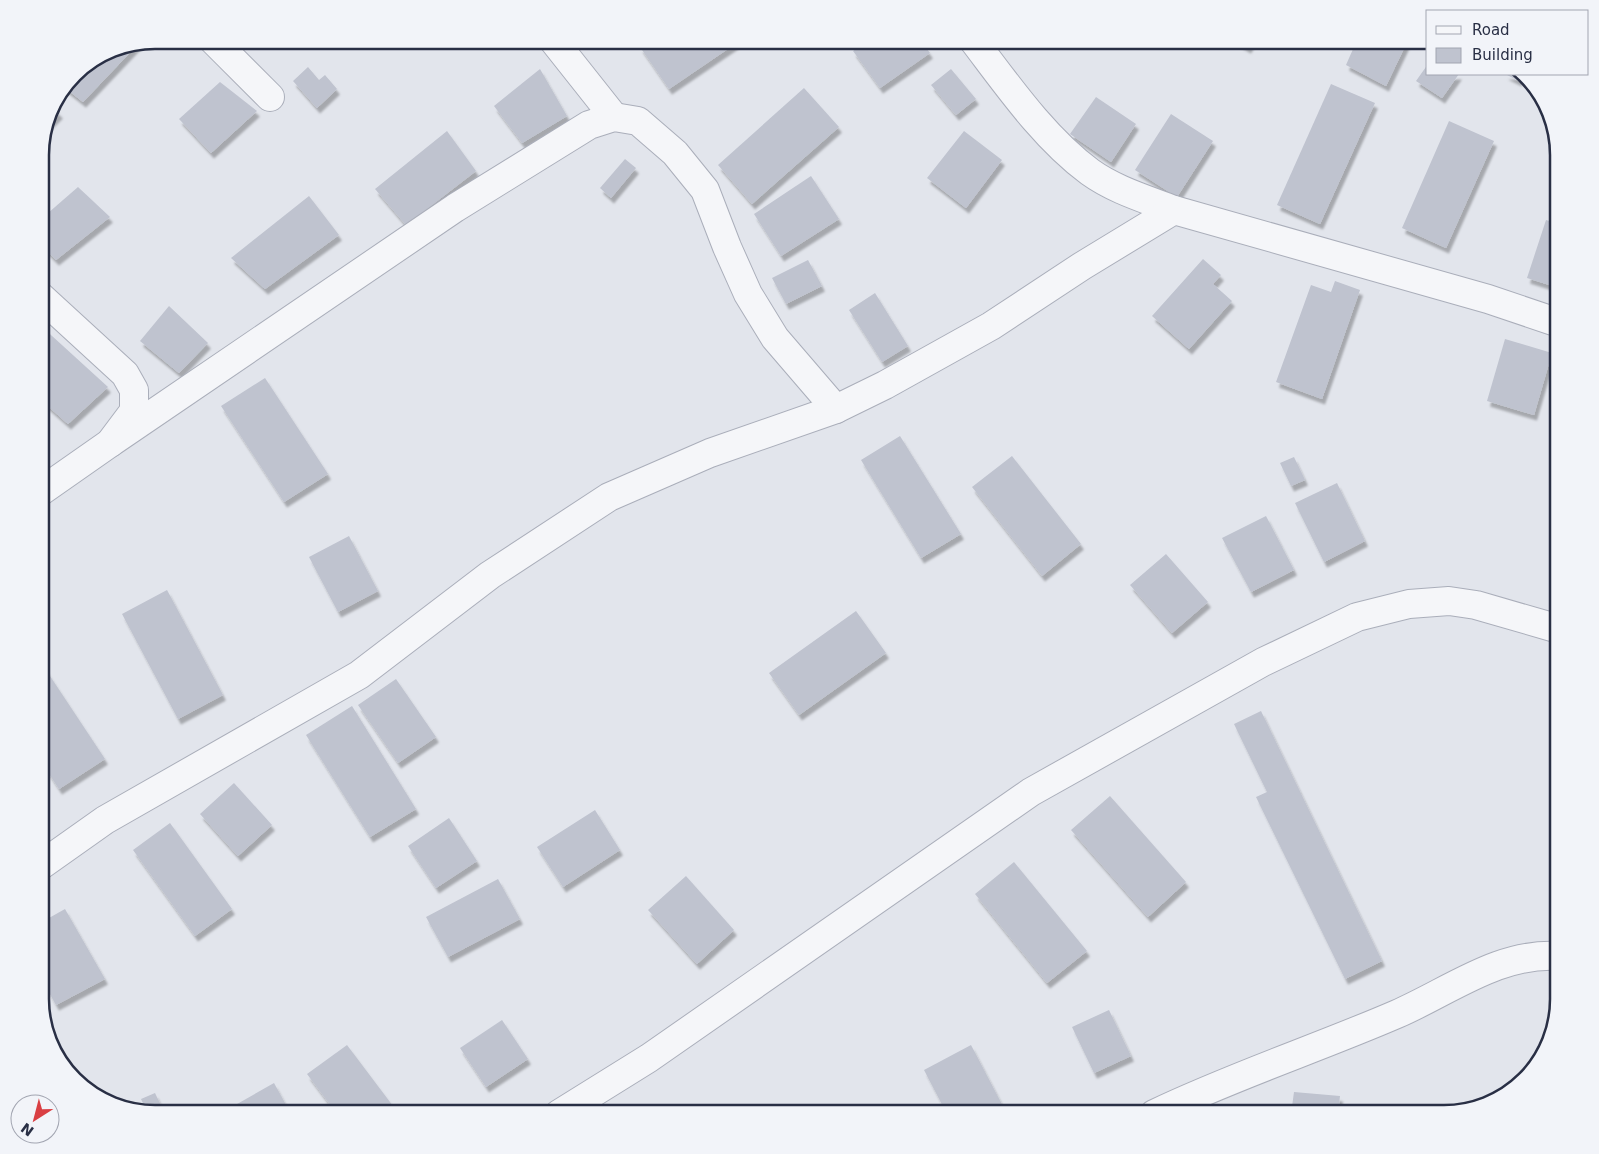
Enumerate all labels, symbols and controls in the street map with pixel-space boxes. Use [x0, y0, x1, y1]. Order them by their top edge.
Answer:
legend [1426, 10, 1589, 75]
text: Road [1472, 21, 1510, 39]
text: Building [1472, 46, 1533, 64]
north arrow [10, 1094, 60, 1144]
text: N [18, 1120, 37, 1139]

